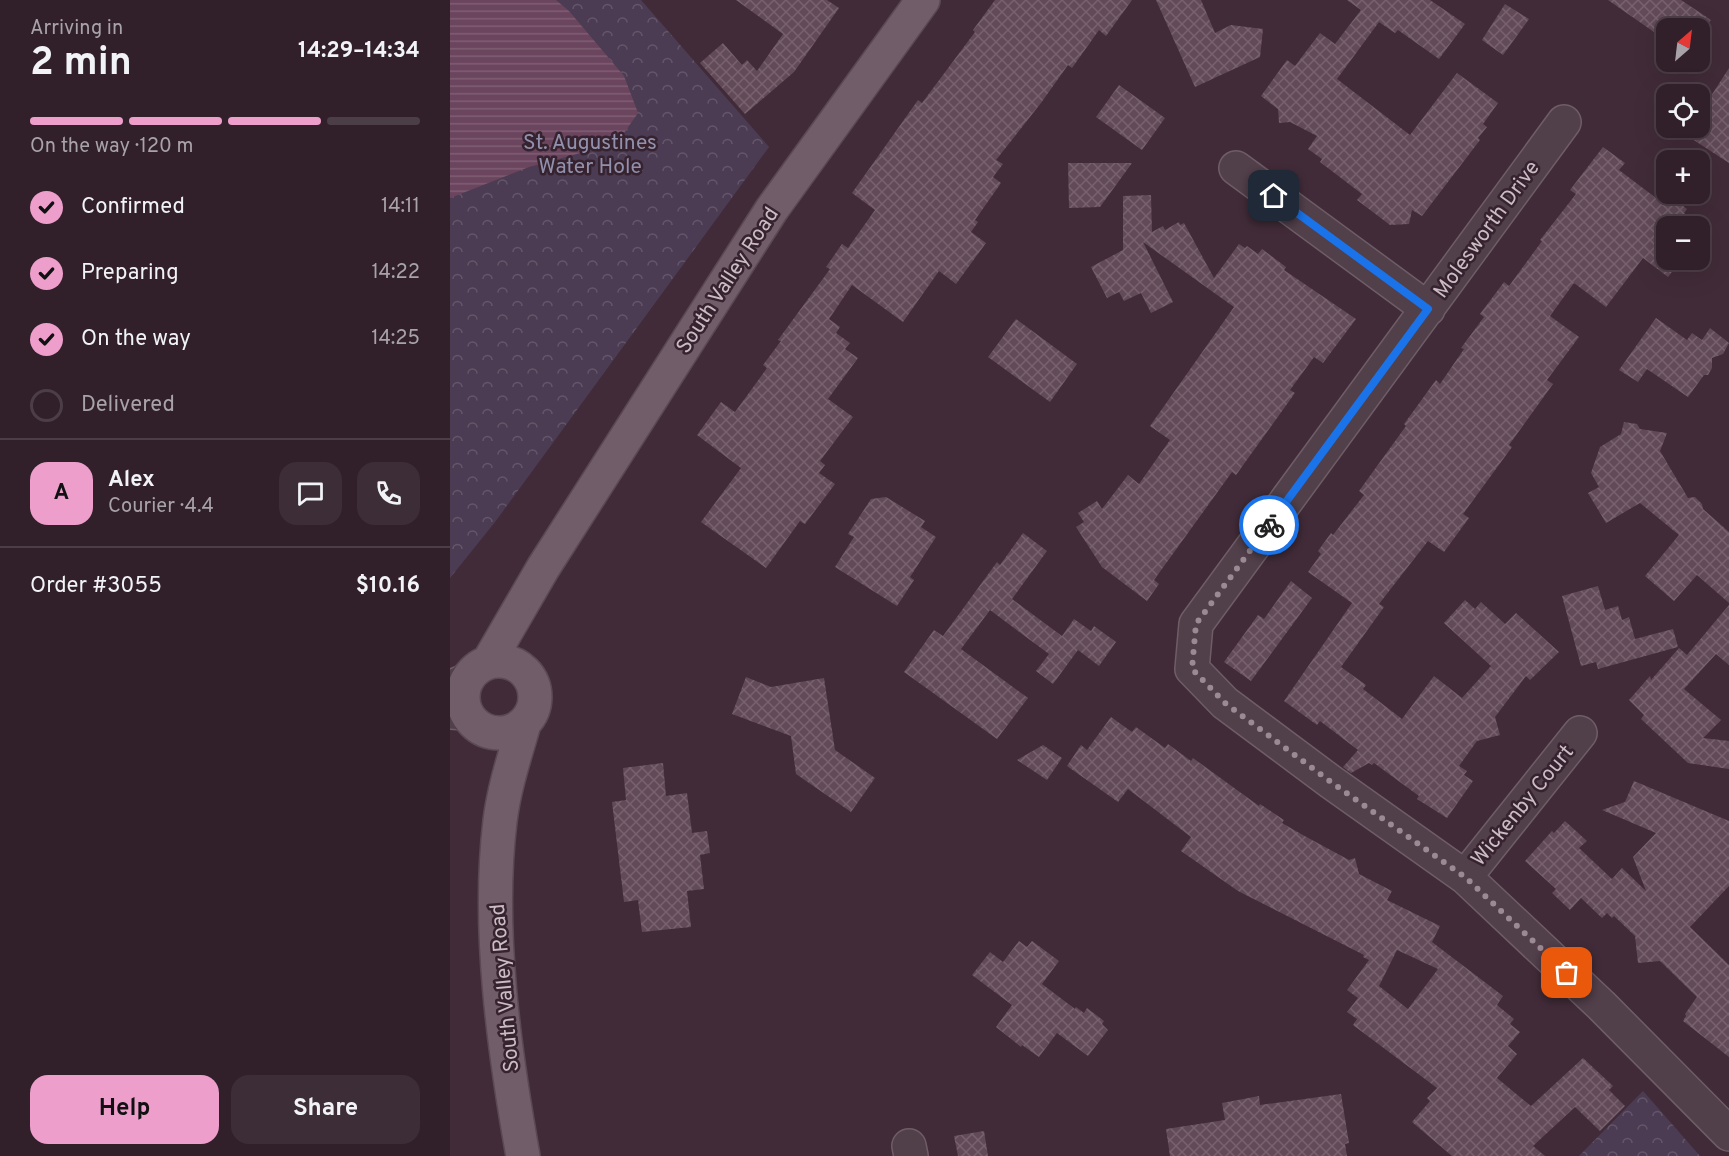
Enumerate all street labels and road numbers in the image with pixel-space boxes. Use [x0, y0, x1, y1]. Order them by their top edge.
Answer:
street label: Molesworth Drive [1428, 156, 1546, 304]
street label: South Valley Road [671, 203, 786, 359]
street label: Wickenby Court [1466, 740, 1581, 872]
street label: South Valley Road [485, 903, 526, 1073]

